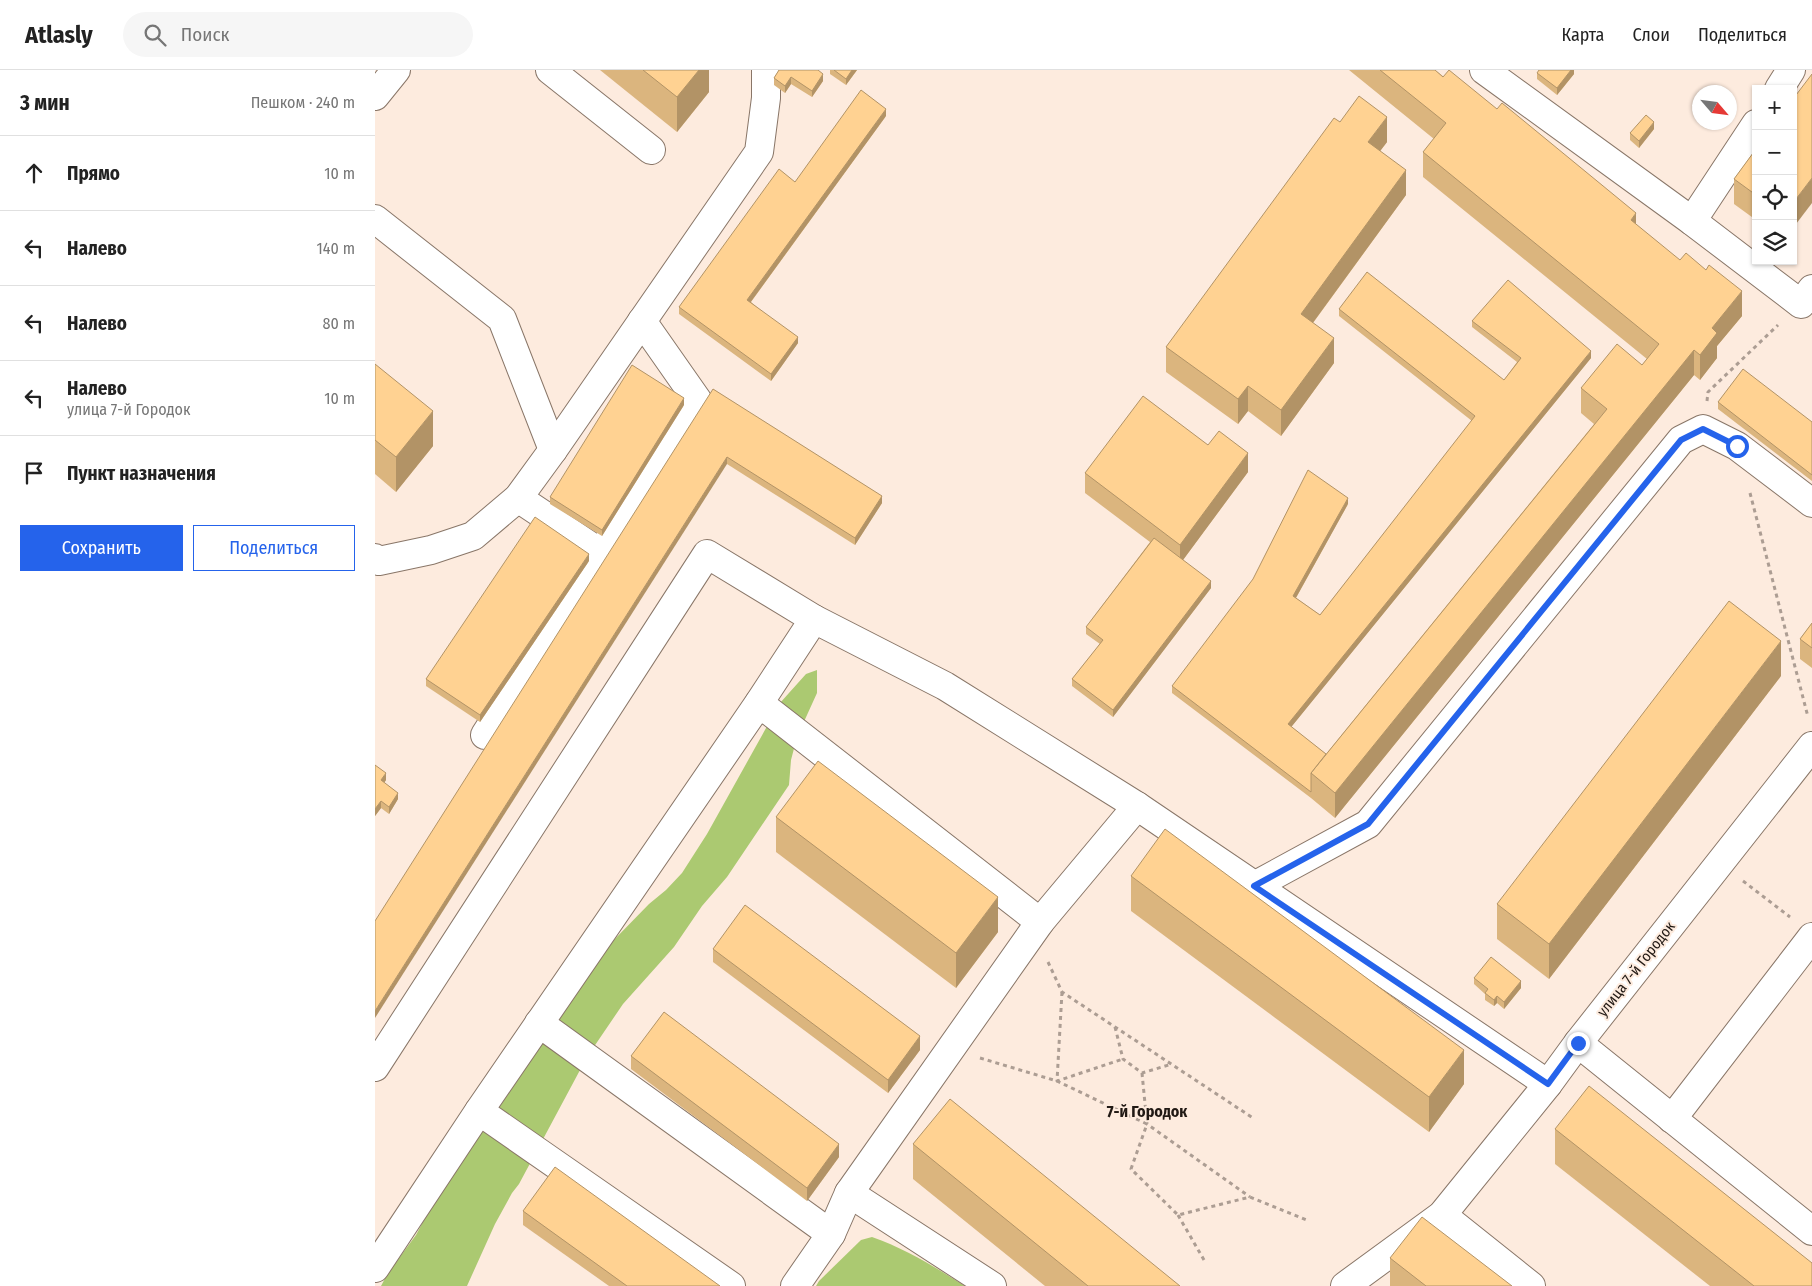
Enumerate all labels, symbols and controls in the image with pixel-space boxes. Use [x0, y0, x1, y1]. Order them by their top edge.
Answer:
search box [123, 12, 473, 57]
text: Atlasly [25, 21, 93, 49]
icon: search [141, 21, 169, 49]
text: Поиск [181, 23, 229, 46]
text: Карта [1561, 24, 1604, 46]
text: Слои [1632, 24, 1670, 46]
text: Поделиться [1698, 24, 1787, 46]
north arrow [1692, 85, 1737, 130]
map controls [1752, 85, 1797, 265]
button: + [1752, 85, 1797, 130]
text: 3 мин [20, 90, 70, 116]
text: Пешком · 240 m [251, 93, 355, 112]
button: − [1752, 130, 1797, 175]
icon: ahead [20, 159, 48, 187]
text: Прямо [67, 162, 120, 185]
text: 10 m [324, 164, 355, 183]
button: locate [1752, 175, 1797, 220]
button: layers [1752, 220, 1797, 265]
icon: left [20, 234, 48, 262]
text: Налево [67, 237, 127, 260]
text: 140 m [317, 239, 355, 258]
icon: left [20, 309, 48, 337]
text: Налево [67, 312, 127, 335]
text: 80 m [323, 314, 355, 333]
text: Налево [67, 377, 127, 400]
icon: left [20, 384, 48, 412]
text: 10 m [324, 389, 355, 408]
text: улица 7-й Городок [67, 400, 190, 419]
route start [1726, 435, 1749, 458]
icon: arrive [20, 459, 48, 487]
text: Пункт назначения [67, 462, 216, 485]
button: Сохранить [20, 525, 183, 571]
button: Поделиться [193, 525, 355, 571]
street label: улица 7-й Городок [1593, 918, 1679, 1020]
route end [1567, 1032, 1590, 1055]
district label: 7-й Городок [1107, 1102, 1188, 1121]

